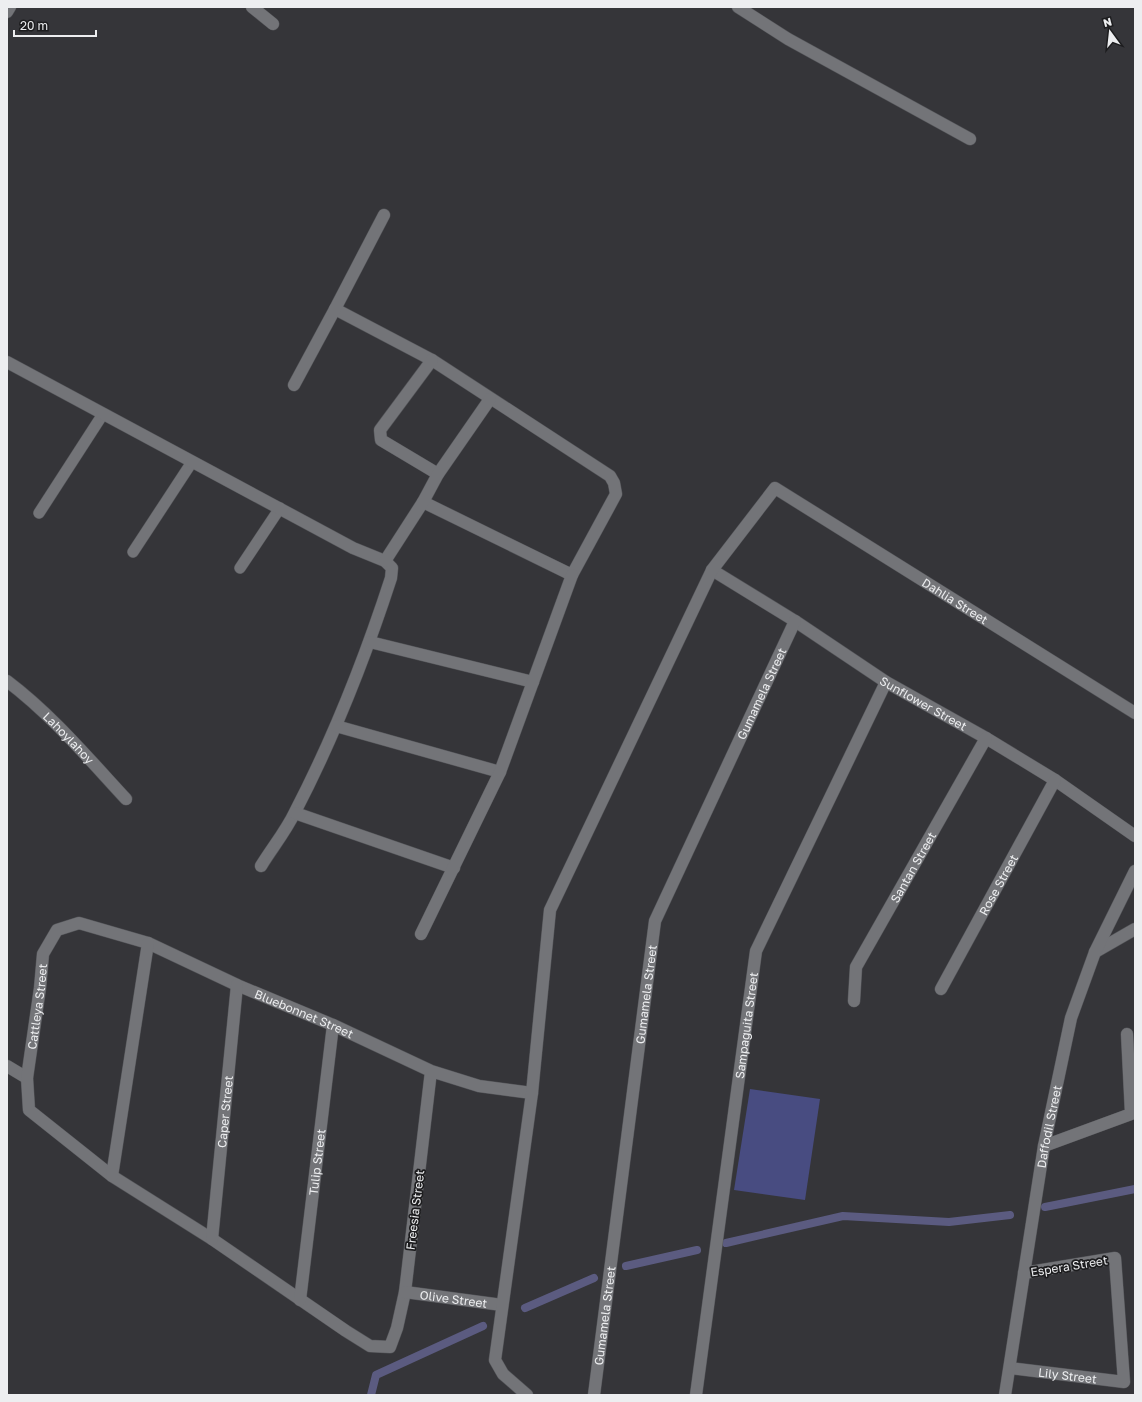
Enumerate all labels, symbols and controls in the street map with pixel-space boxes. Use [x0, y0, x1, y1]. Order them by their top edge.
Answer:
scale bar [14, 12, 96, 38]
north arrow [1090, 12, 1130, 52]
text: N [1102, 14, 1113, 29]
text: 20 m [20, 18, 48, 33]
street label: Dahlia Street [919, 574, 991, 627]
street label: Gumamela Street [733, 645, 789, 742]
street label: Sunflower Street [877, 673, 970, 733]
street label: Lahoylahoy [40, 708, 98, 767]
street label: Santan Street [887, 829, 939, 905]
street label: Rose Street [975, 851, 1021, 918]
street label: Gumamela Street [632, 944, 659, 1045]
street label: Cattleya Street [24, 963, 50, 1050]
street label: Sampaguita Street [731, 971, 761, 1080]
street label: Bluebonnet Street [253, 986, 356, 1041]
street label: Caper Street [214, 1075, 236, 1148]
street label: Daffodil Street [1033, 1084, 1064, 1169]
street label: Tulip Street [305, 1128, 328, 1196]
street label: Freesia Street [403, 1169, 427, 1251]
street label: Espera Street [1029, 1252, 1109, 1280]
street label: Gumamela Street [590, 1265, 618, 1366]
street label: Olive Street [419, 1287, 488, 1310]
street label: Lily Street [1037, 1364, 1098, 1386]

